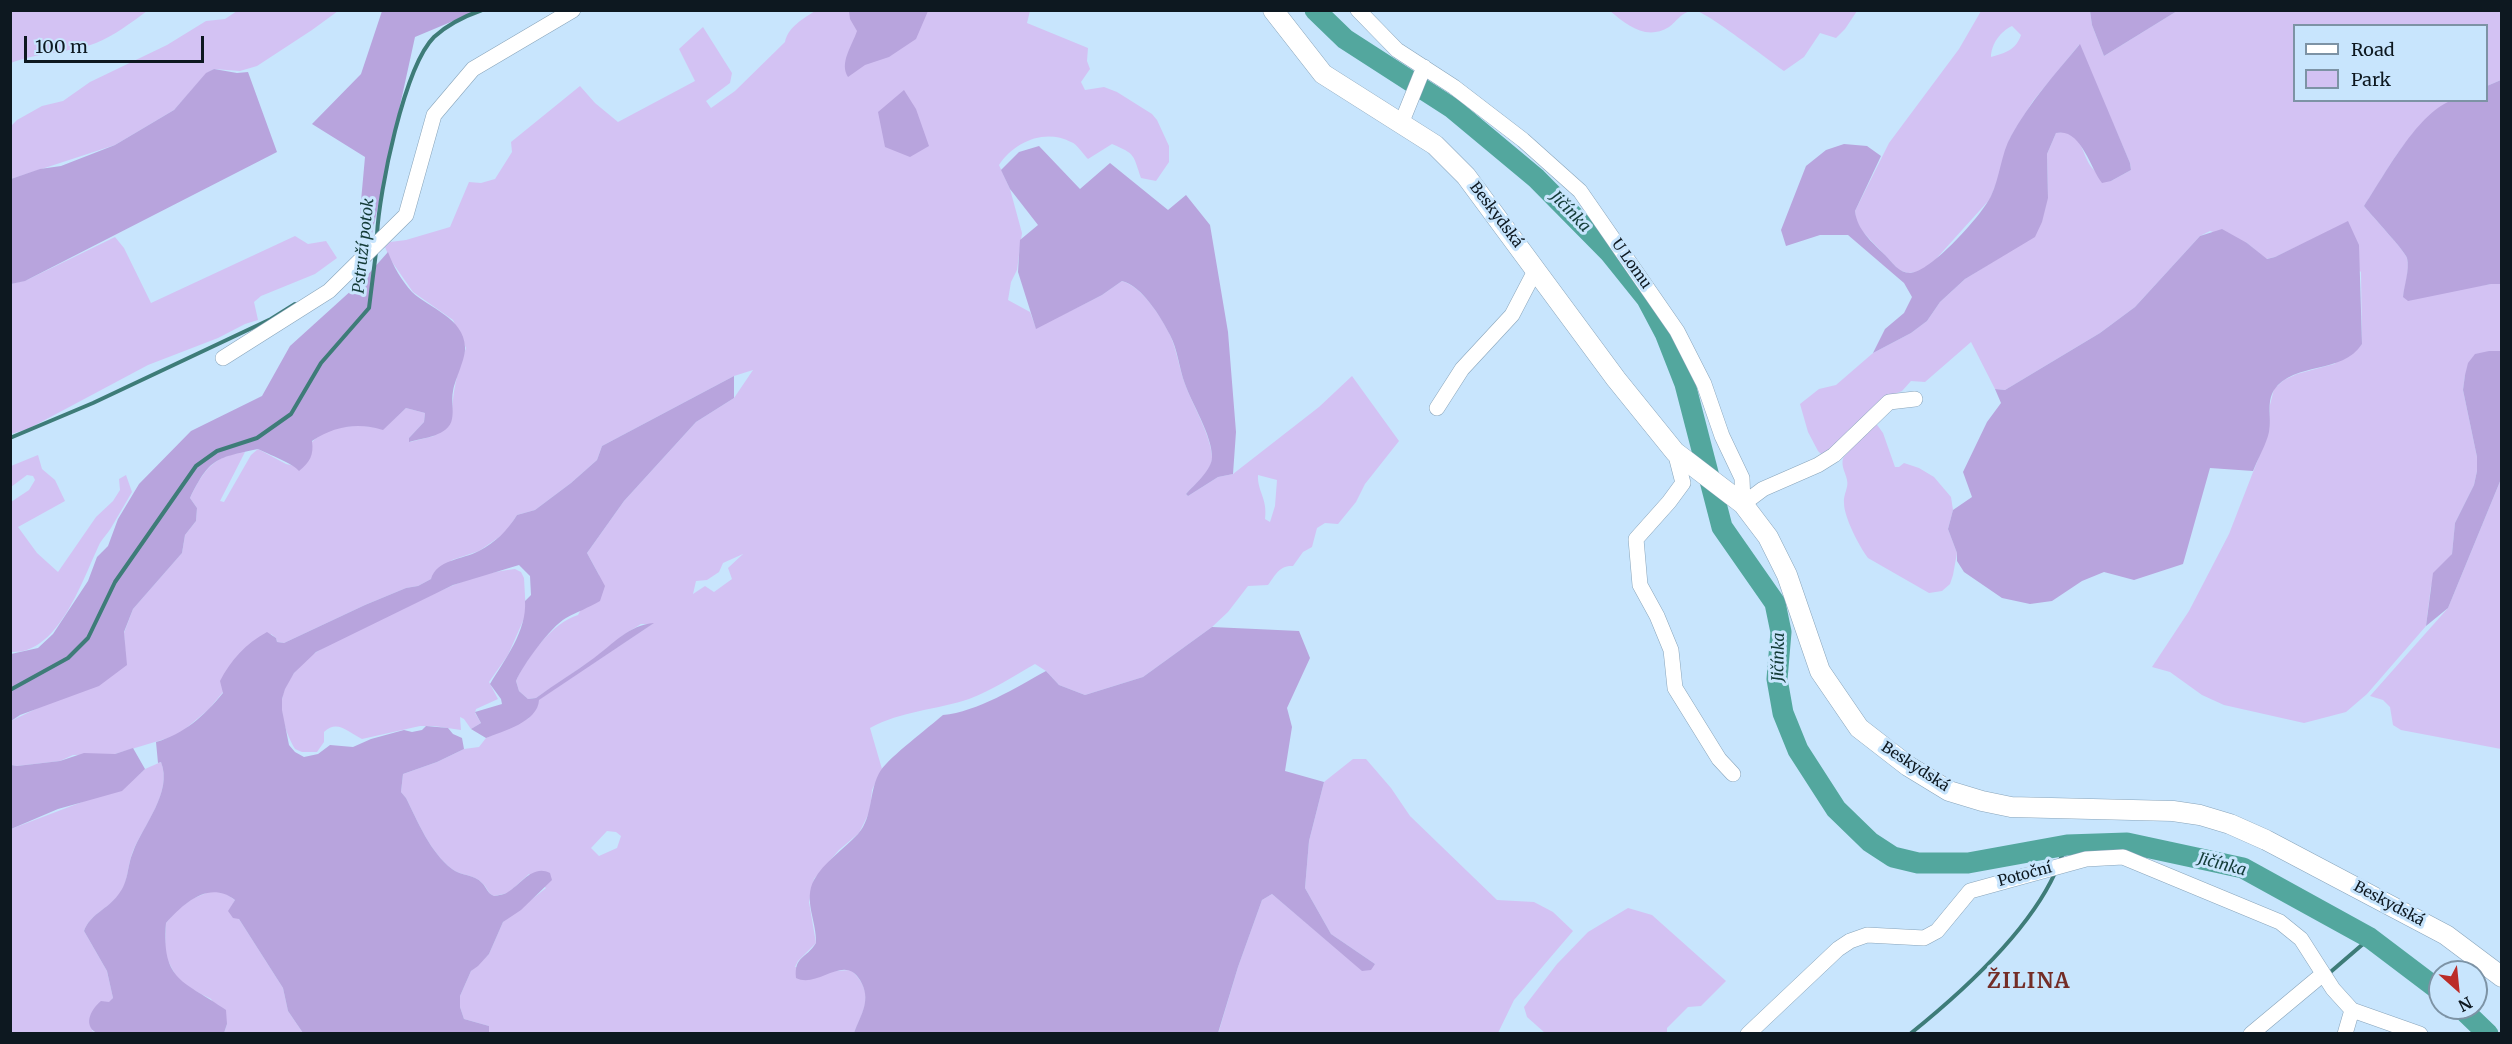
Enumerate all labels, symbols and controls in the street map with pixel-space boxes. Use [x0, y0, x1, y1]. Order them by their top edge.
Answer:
scale bar [27, 24, 207, 62]
legend [2293, 24, 2488, 102]
text: 100 m [35, 35, 88, 58]
text: Road [2351, 38, 2395, 61]
text: Park [2351, 68, 2391, 91]
street label: Beskydská [1466, 179, 1526, 251]
water label: Jičínka [1546, 188, 1594, 236]
water label: Pstruží potok [349, 197, 379, 295]
street label: U Lomu [1607, 236, 1655, 292]
water label: Jičínka [1769, 632, 1789, 682]
street label: Beskydská [1878, 738, 1952, 796]
water label: Jičínka [2196, 849, 2248, 881]
street label: Potoční [1996, 859, 2054, 891]
street label: Beskydská [2351, 878, 2427, 930]
north arrow [2428, 960, 2488, 1020]
district label: ŽILINA [1987, 969, 2071, 995]
text: N [2455, 992, 2475, 1016]

